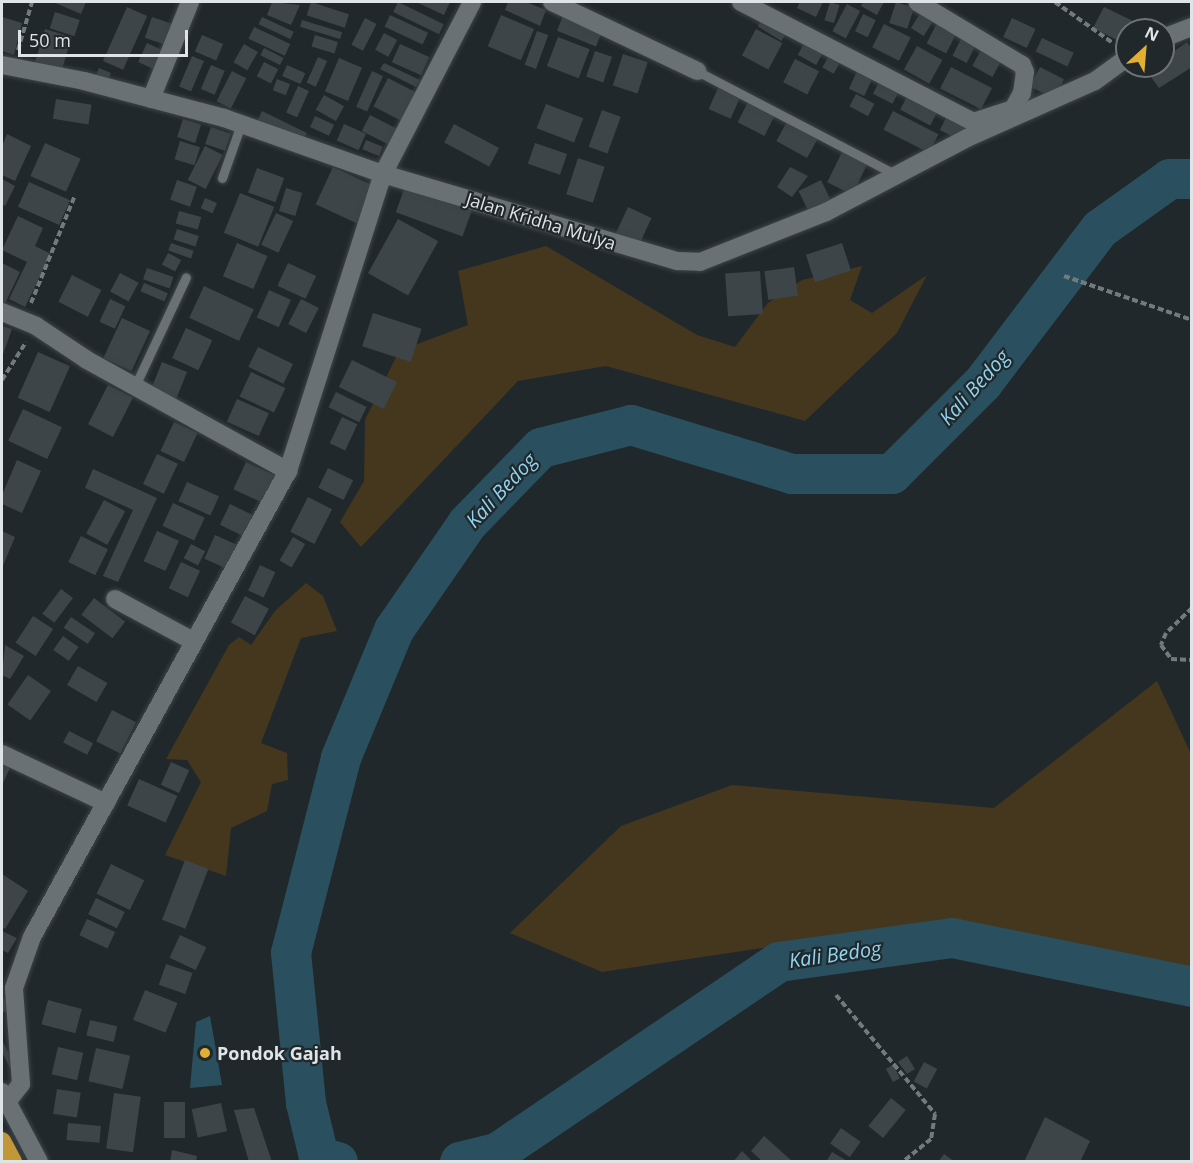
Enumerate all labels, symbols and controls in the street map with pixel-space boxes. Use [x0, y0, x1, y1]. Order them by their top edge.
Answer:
scale bar [21, 18, 190, 56]
north arrow [1115, 18, 1175, 78]
text: N [1141, 21, 1163, 46]
text: 50 m [29, 28, 71, 52]
street label: Jalan Kridha Mulya [463, 188, 619, 254]
water label: Kali Bedog [934, 344, 1014, 430]
water label: Kali Bedog [461, 448, 541, 532]
water label: Kali Bedog [787, 936, 883, 972]
place label: Pondok Gajah [217, 1042, 342, 1064]
marker: Pondok Gajah [198, 1046, 212, 1060]

